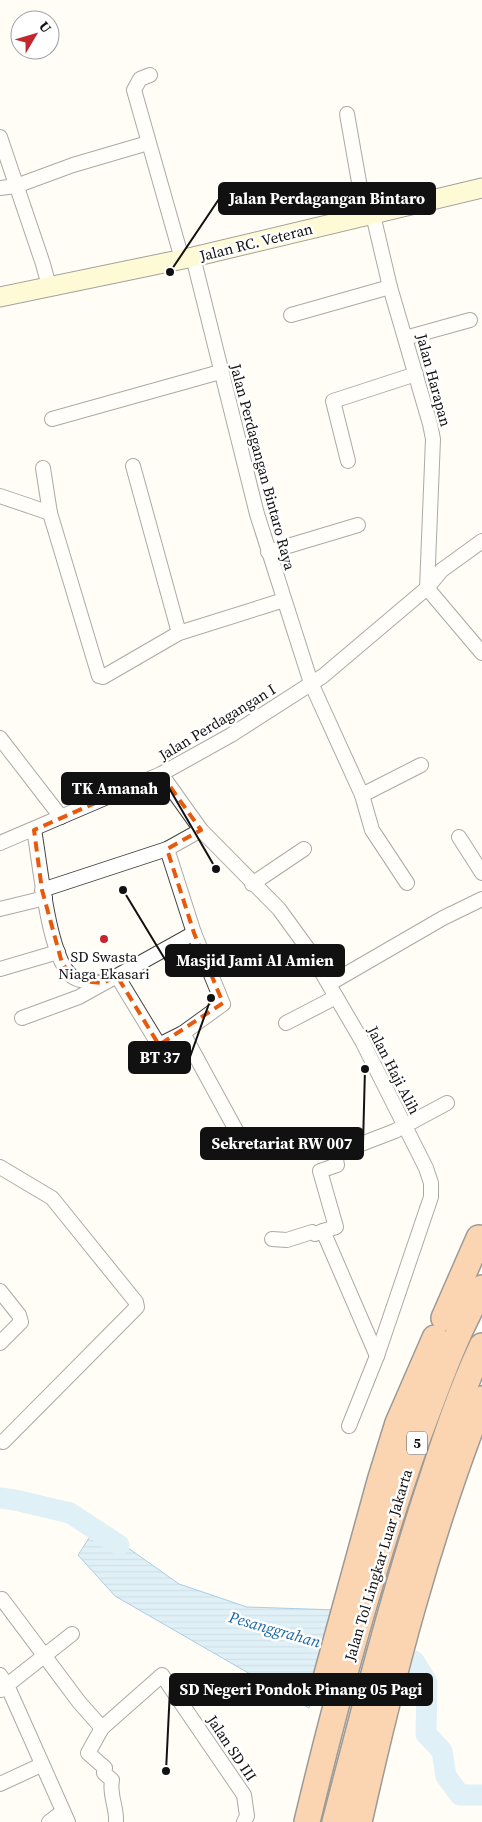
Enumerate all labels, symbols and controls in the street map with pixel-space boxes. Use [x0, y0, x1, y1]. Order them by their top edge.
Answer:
north arrow [10, 10, 60, 60]
text: U [34, 17, 56, 37]
callout: Jalan Perdagangan Bintaro [219, 183, 435, 214]
text: Jalan Perdagangan Bintaro [228, 187, 425, 209]
street label: Jalan RC. Veteran [196, 218, 315, 266]
street label: Jalan Harapan [411, 330, 456, 429]
street label: Jalan Perdagangan Bintaro Raya [225, 360, 301, 573]
street label: Jalan Perdagangan I [154, 679, 279, 766]
callout: TK Amanah [62, 773, 169, 804]
text: TK Amanah [72, 777, 158, 799]
marker: SD Swasta Niaga Ekasari [98, 933, 110, 945]
callout: Masjid Jami Al Amien [166, 945, 344, 976]
place label: SD Swasta Niaga Ekasari [58, 946, 150, 984]
text: Masjid Jami Al Amien [176, 949, 334, 971]
street label: Jalan Haji Alih [362, 1021, 425, 1118]
callout: BT 37 [129, 1042, 190, 1073]
text: BT 37 [140, 1046, 181, 1068]
callout: Sekretariat RW 007 [201, 1128, 363, 1159]
text: Sekretariat RW 007 [212, 1132, 353, 1154]
road number: 5 [407, 1432, 427, 1455]
street label: Jalan Tol Lingkar Luar Jakarta [339, 1466, 417, 1664]
water label: Pesanggrahan [226, 1605, 323, 1653]
callout: SD Negeri Pondok Pinang 05 Pagi [170, 1674, 432, 1705]
text: SD Negeri Pondok Pinang 05 Pagi [180, 1678, 422, 1700]
street label: Jalan SD III [202, 1710, 262, 1785]

